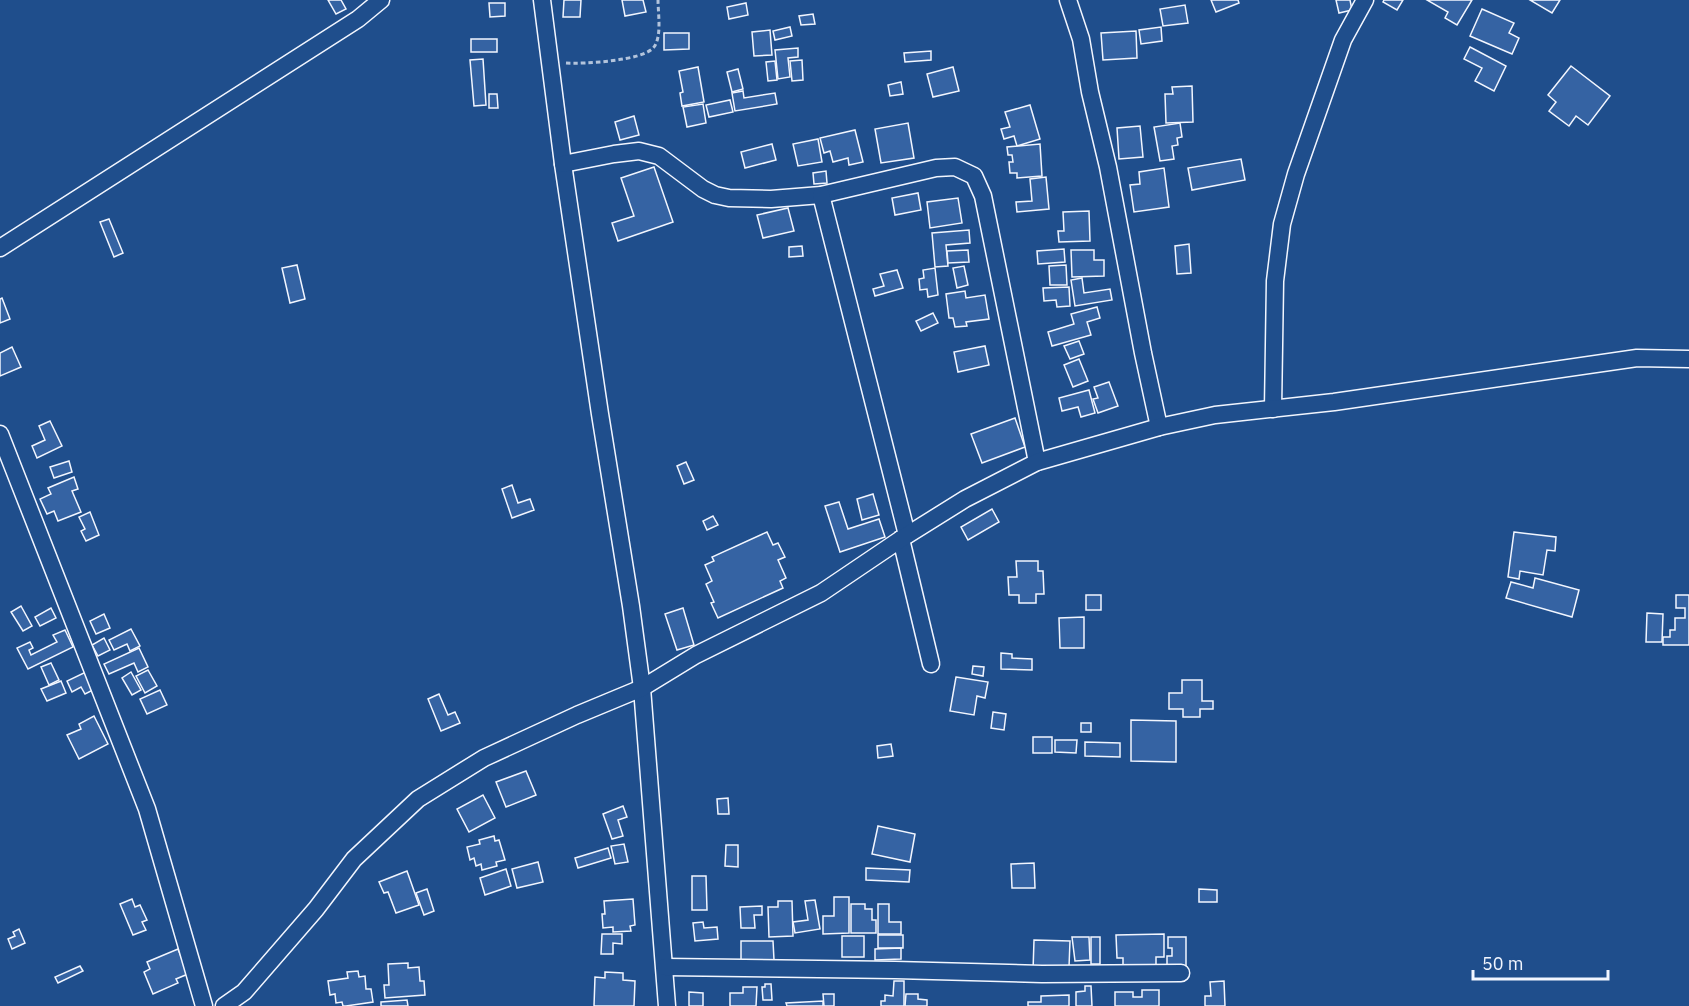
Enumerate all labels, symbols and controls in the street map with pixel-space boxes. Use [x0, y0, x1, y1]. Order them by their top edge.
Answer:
scale bar [1473, 943, 1608, 981]
text: 50 m [1482, 952, 1524, 975]

